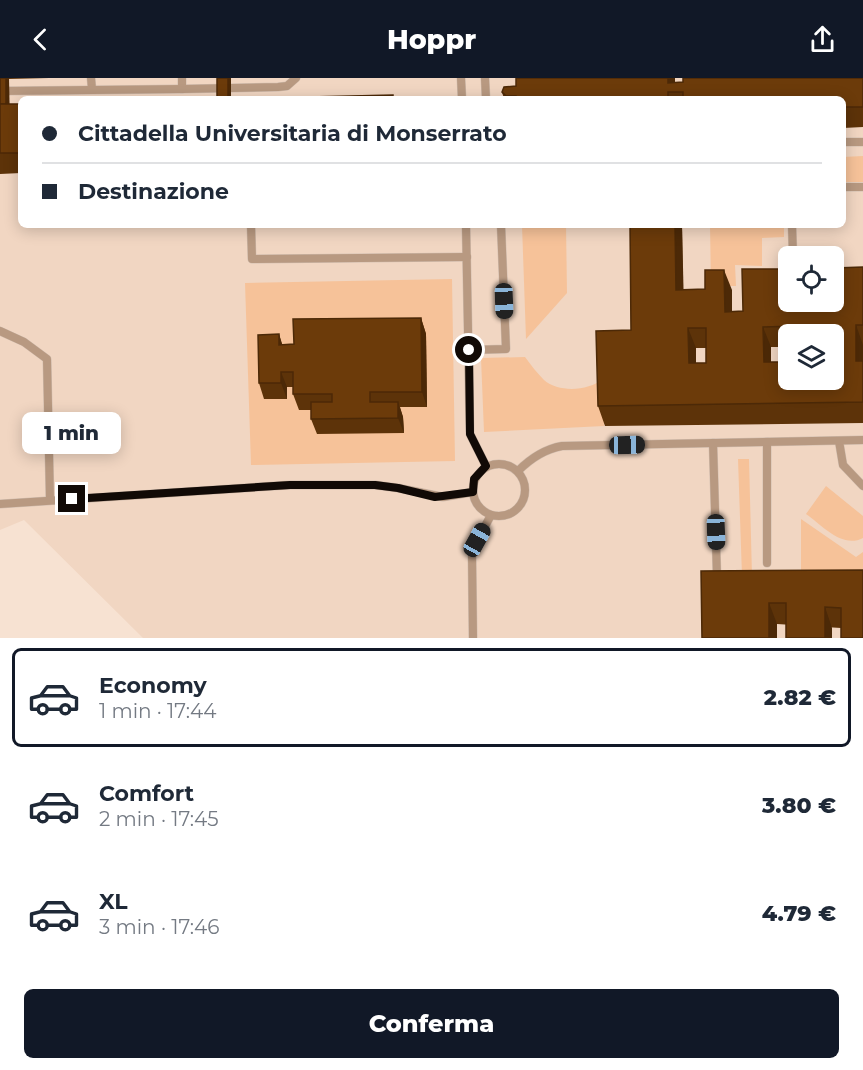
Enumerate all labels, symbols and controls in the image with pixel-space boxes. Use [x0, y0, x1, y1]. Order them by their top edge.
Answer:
icon: back [24, 23, 57, 56]
text: Hoppr [387, 23, 476, 56]
icon: share [806, 23, 839, 56]
text: Cittadella Universitaria di Monserrato [78, 120, 507, 147]
text: Destinazione [78, 178, 229, 205]
map controls [778, 246, 844, 390]
button: locate [778, 246, 844, 312]
car [494, 283, 514, 319]
button: layers [778, 324, 844, 390]
route start [455, 336, 482, 363]
callout: 1 min [22, 412, 122, 454]
text: 1 min [44, 421, 99, 445]
car [609, 436, 645, 454]
route end [58, 485, 85, 512]
car [706, 514, 726, 550]
car [460, 520, 494, 560]
icon: car [27, 671, 81, 725]
text: Economy [99, 672, 207, 699]
text: 2.82 € [764, 684, 836, 711]
text: 1 min · 17:44 [99, 699, 216, 723]
icon: car [27, 779, 81, 833]
text: Comfort [99, 780, 194, 807]
text: 3.80 € [762, 792, 836, 819]
text: 2 min · 17:45 [99, 807, 219, 831]
icon: car [27, 887, 81, 941]
text: XL [99, 888, 128, 915]
text: 4.79 € [762, 900, 836, 927]
text: 3 min · 17:46 [99, 915, 219, 939]
button: Conferma [24, 989, 839, 1058]

